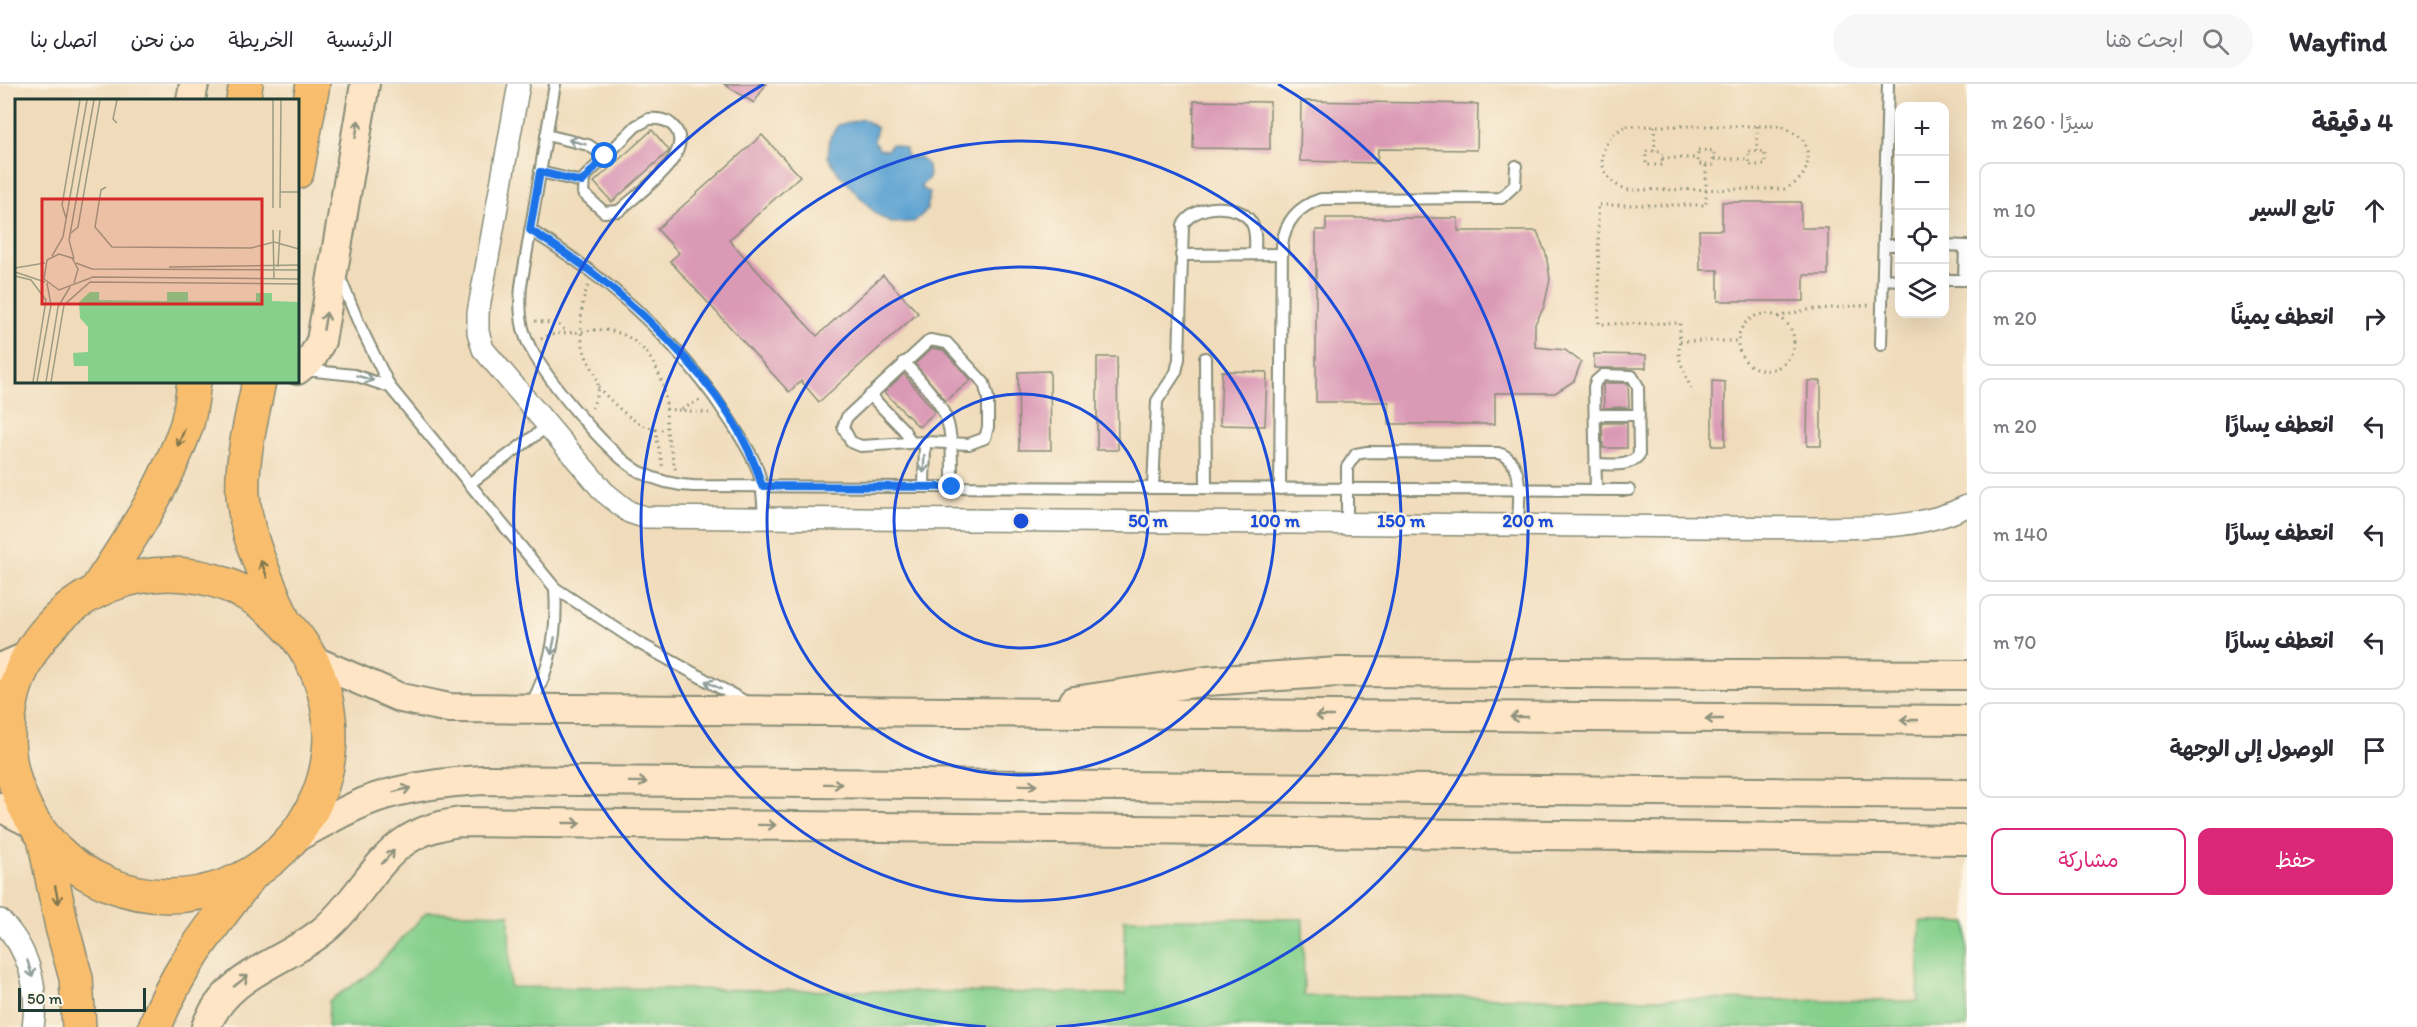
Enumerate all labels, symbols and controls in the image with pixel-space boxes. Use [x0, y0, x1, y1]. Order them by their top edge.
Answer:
search box [1833, 14, 2253, 68]
text: Wayfind [2289, 24, 2387, 58]
icon: search [2199, 25, 2232, 58]
text: ابحث هنا [2105, 26, 2184, 53]
text: اتصل بنا [30, 27, 98, 52]
text: من نحن [131, 27, 195, 52]
text: الخريطة [228, 27, 294, 52]
text: الرئيسية [327, 27, 393, 52]
inset map [15, 99, 298, 382]
map controls [1895, 102, 1949, 318]
button: + [1895, 102, 1949, 156]
text: 4 دقيقة [2312, 106, 2393, 138]
text: سيرًا · 260 m [1991, 110, 2094, 134]
one-way arrow [352, 120, 363, 139]
one-way arrow [568, 136, 587, 148]
route start [591, 142, 617, 168]
button: − [1895, 156, 1949, 210]
icon: ahead [2358, 194, 2391, 227]
text: تابع السير [2251, 195, 2334, 222]
text: 10 m [1993, 198, 2036, 222]
button: locate [1895, 210, 1949, 264]
button: layers [1895, 264, 1949, 318]
icon: right [2358, 302, 2391, 335]
text: انعطف يمينًا [2231, 303, 2334, 330]
text: 20 m [1993, 306, 2037, 330]
one-way arrow [319, 312, 330, 332]
one-way arrow [355, 373, 374, 384]
icon: left [2358, 410, 2391, 443]
text: انعطف يسارًا [2225, 411, 2334, 438]
text: 20 m [1993, 414, 2037, 438]
one-way arrow [175, 428, 186, 446]
one-way arrow [919, 454, 930, 474]
route end [938, 473, 964, 499]
text: 50 m [1128, 510, 1169, 532]
text: 100 m [1250, 510, 1301, 532]
text: 150 m [1377, 510, 1426, 532]
text: 200 m [1503, 510, 1554, 532]
centre of rings [1011, 511, 1031, 531]
icon: left [2358, 518, 2391, 551]
text: انعطف يسارًا [2225, 519, 2334, 546]
text: 140 m [1993, 522, 2048, 546]
one-way arrow [257, 560, 268, 579]
icon: left [2358, 626, 2391, 659]
text: انعطف يسارًا [2225, 627, 2334, 654]
text: 70 m [1993, 630, 2037, 654]
one-way arrow [547, 636, 558, 655]
one-way arrow [705, 679, 722, 691]
one-way arrow [1314, 710, 1334, 722]
one-way arrow [1509, 711, 1529, 723]
one-way arrow [1704, 713, 1724, 724]
one-way arrow [1899, 714, 1919, 726]
icon: arrive [2358, 734, 2391, 767]
text: الوصول إلى الوجهة [2169, 735, 2334, 762]
one-way arrow [628, 776, 648, 788]
one-way arrow [823, 778, 843, 790]
one-way arrow [1018, 780, 1038, 791]
one-way arrow [392, 784, 411, 796]
one-way arrow [562, 817, 582, 829]
one-way arrow [757, 819, 777, 831]
button: مشاركة [1991, 828, 2186, 895]
button: حفظ [2198, 828, 2393, 895]
one-way arrow [380, 850, 394, 865]
one-way arrow [52, 885, 63, 904]
one-way arrow [25, 959, 36, 978]
one-way arrow [232, 975, 248, 988]
scale bar [18, 985, 146, 1012]
text: 50 m [27, 989, 62, 1008]

